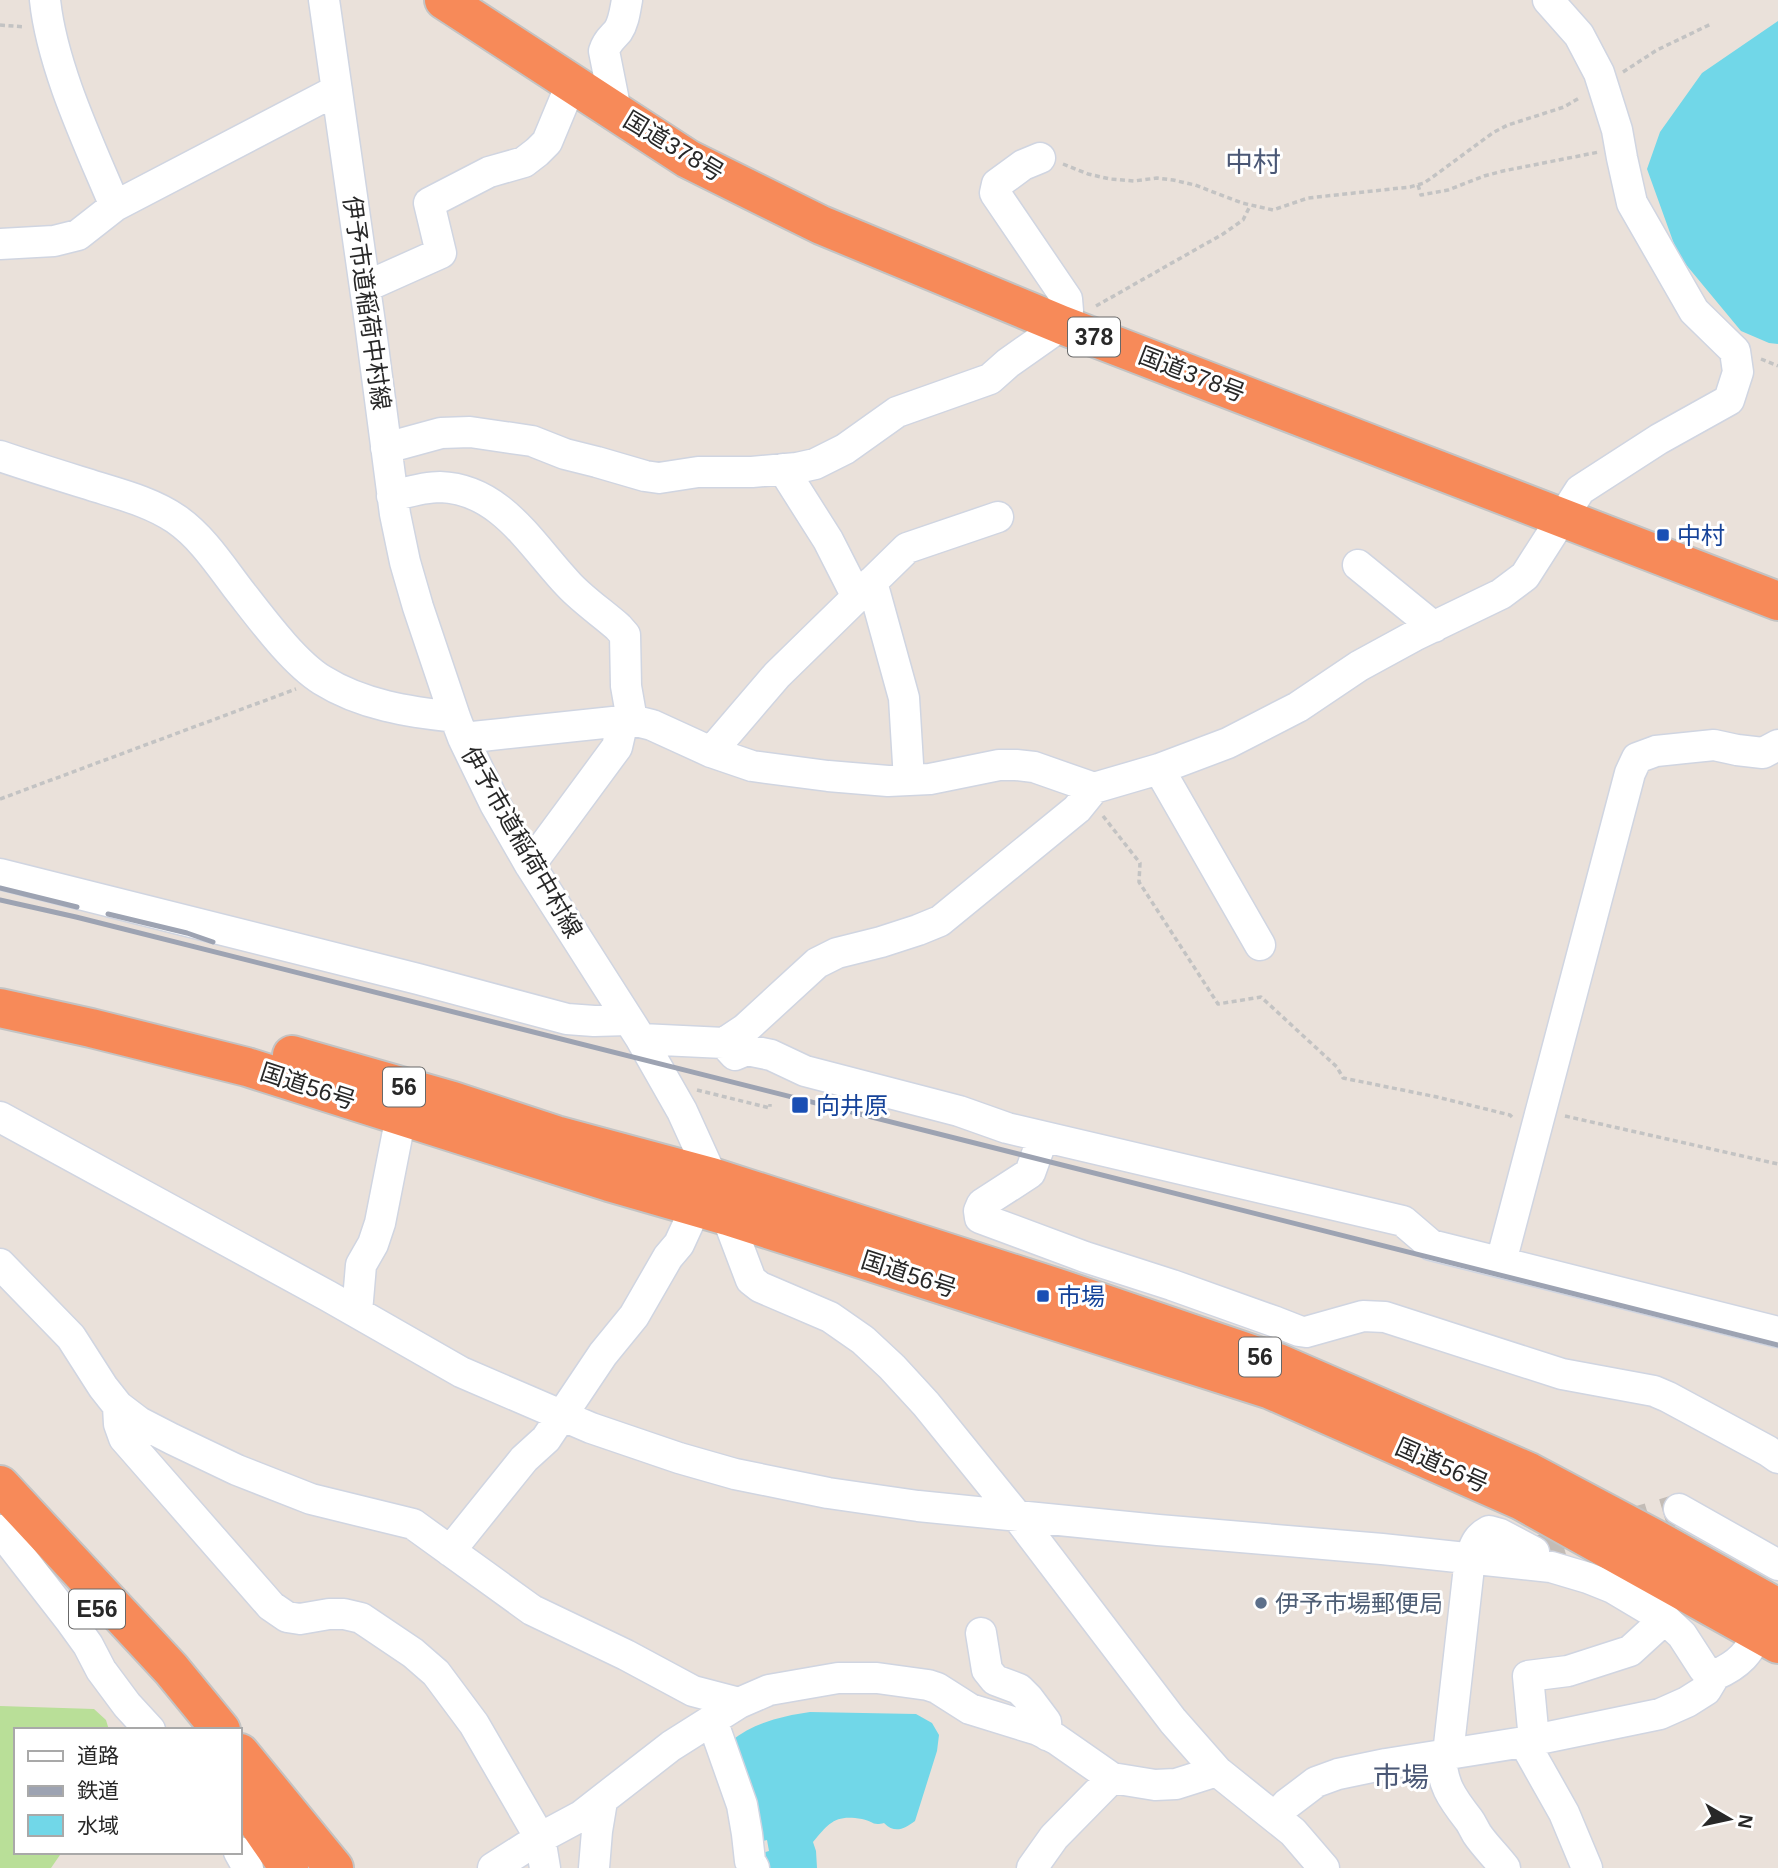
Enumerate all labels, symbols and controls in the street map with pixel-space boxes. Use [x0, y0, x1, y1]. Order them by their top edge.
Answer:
street label: 国道378号 [619, 106, 729, 186]
district label: 中村 [1225, 147, 1281, 178]
street label: 伊予市道稲荷中村線 [339, 194, 395, 412]
road number: 378 [1068, 318, 1120, 356]
street label: 国道378号 [1135, 341, 1249, 407]
place label: 中村 [1677, 522, 1725, 549]
marker: 中村 [1655, 527, 1671, 543]
street label: 伊予市道稲荷中村線 [456, 742, 588, 942]
street label: 国道56号 [257, 1058, 359, 1114]
road number: 56 [383, 1068, 425, 1106]
place label: 向井原 [816, 1092, 888, 1119]
marker: 向井原 [790, 1095, 810, 1115]
street label: 国道56号 [858, 1246, 960, 1302]
place label: 市場 [1057, 1283, 1105, 1310]
marker: 市場 [1035, 1288, 1051, 1304]
road number: 56 [1239, 1338, 1281, 1376]
street label: 国道56号 [1391, 1433, 1493, 1497]
road number: E56 [69, 1590, 125, 1628]
place label: 伊予市場郵便局 [1275, 1590, 1443, 1617]
marker: 伊予市場郵便局 [1253, 1595, 1269, 1611]
legend [14, 1728, 242, 1854]
text: 道路 [77, 1744, 119, 1767]
district label: 市場 [1373, 1762, 1429, 1793]
text: 鉄道 [77, 1779, 119, 1802]
north arrow [1694, 1784, 1764, 1854]
text: N [1734, 1813, 1757, 1830]
text: 水域 [77, 1814, 119, 1837]

